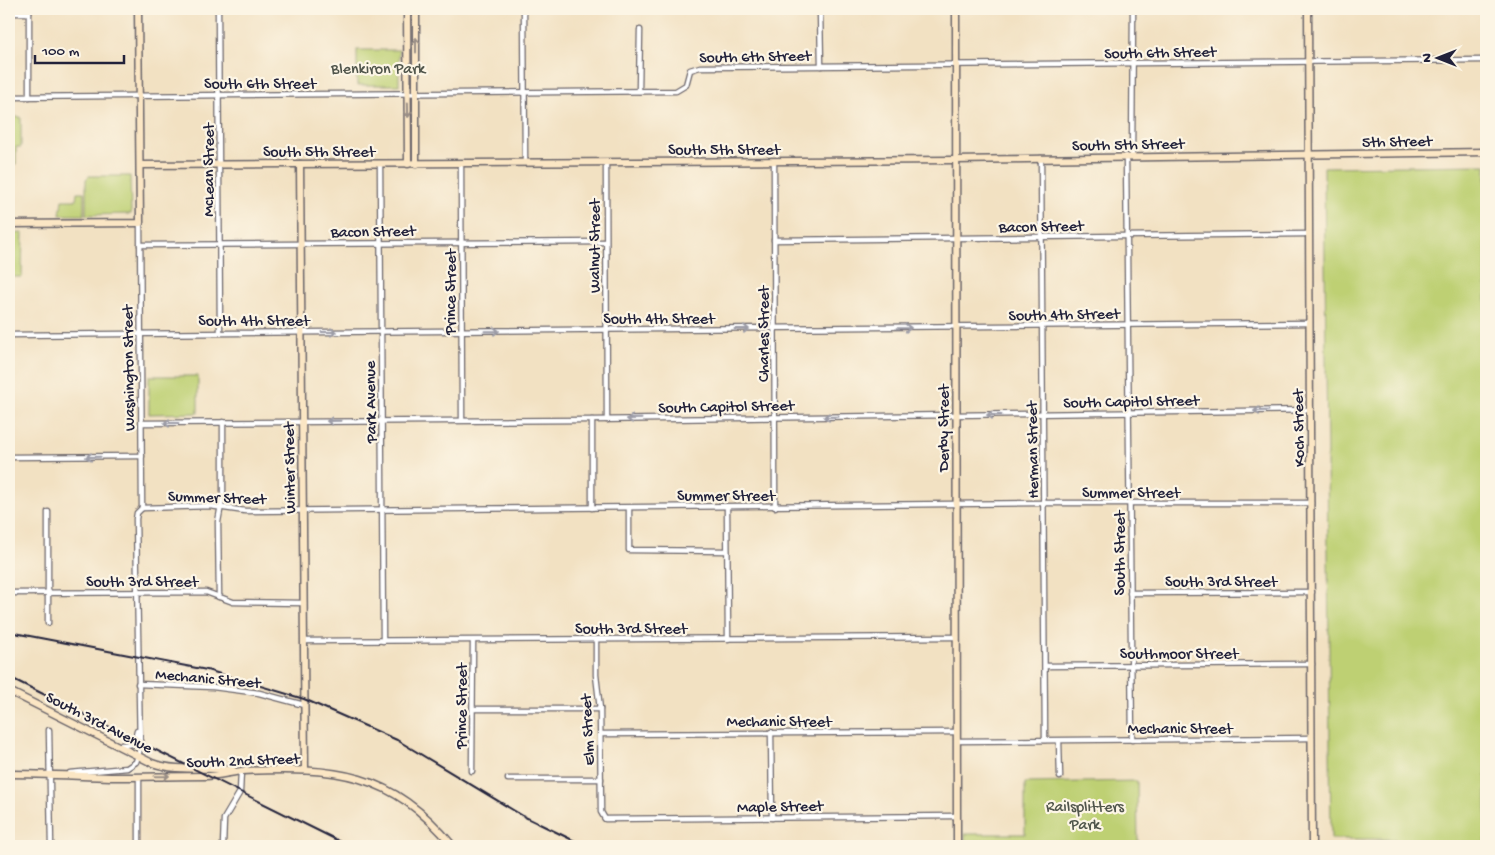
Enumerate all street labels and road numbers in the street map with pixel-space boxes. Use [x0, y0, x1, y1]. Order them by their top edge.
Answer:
street label: South 6th Street [1104, 44, 1218, 65]
street label: South 6th Street [699, 48, 813, 69]
street label: South 6th Street [204, 76, 317, 95]
street label: McLean Street [201, 122, 220, 217]
street label: 5th Street [1362, 133, 1434, 154]
street label: South 5th Street [1072, 136, 1186, 157]
street label: South 5th Street [668, 142, 782, 161]
street label: South 5th Street [263, 144, 377, 163]
street label: Walnut Street [587, 197, 606, 293]
street label: Bacon Street [997, 218, 1085, 239]
street label: Bacon Street [329, 223, 417, 244]
street label: Prince Street [443, 248, 462, 336]
street label: Charles Street [756, 285, 775, 382]
street label: Washington Street [120, 303, 141, 431]
street label: South 4th Street [1008, 306, 1121, 327]
street label: South 4th Street [603, 311, 716, 330]
street label: South 4th Street [198, 313, 311, 332]
street label: Park Avenue [362, 360, 383, 444]
street label: Derby Street [936, 383, 955, 473]
street label: Koch Street [1290, 388, 1311, 467]
street label: South Capitol Street [1063, 393, 1201, 414]
street label: South Capitol Street [658, 398, 796, 419]
street label: Herman Street [1024, 400, 1045, 499]
street label: Winter Street [281, 421, 302, 514]
street label: Summer Street [1082, 485, 1181, 504]
street label: Summer Street [168, 488, 268, 511]
street label: Summer Street [677, 488, 776, 507]
street label: South Street [1112, 509, 1131, 595]
street label: South 3rd Street [86, 574, 199, 593]
street label: South 3rd Street [1165, 574, 1278, 593]
street label: South 3rd Street [575, 621, 688, 640]
street label: Southmoor Street [1120, 646, 1240, 665]
street label: Prince Street [454, 662, 473, 750]
street label: Mechanic Street [154, 666, 262, 695]
street label: South 3rd Avenue [42, 689, 156, 760]
street label: Elm Street [578, 692, 601, 766]
street label: Mechanic Street [726, 714, 833, 733]
street label: Mechanic Street [1127, 721, 1234, 740]
street label: South 2nd Street [186, 751, 302, 774]
street label: Maple Street [737, 798, 825, 819]

